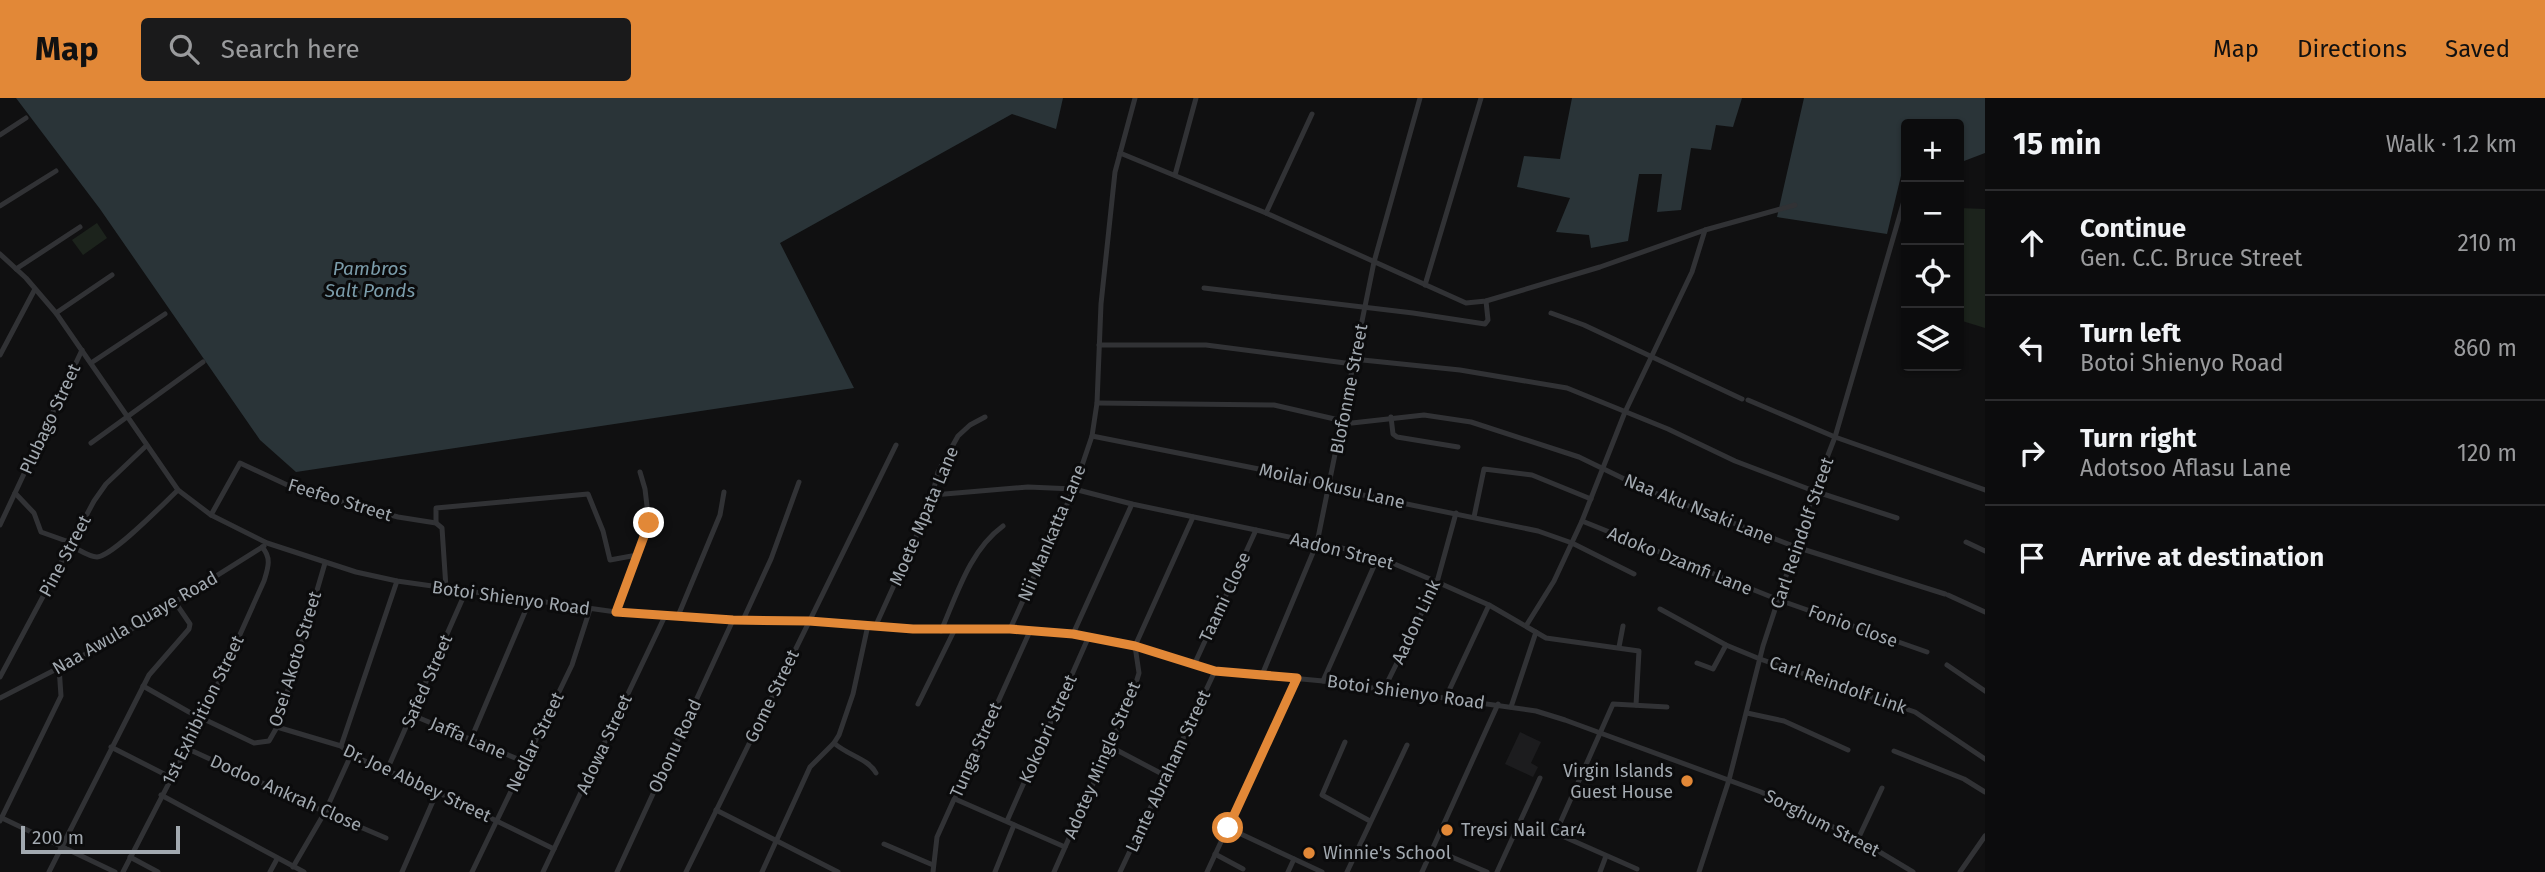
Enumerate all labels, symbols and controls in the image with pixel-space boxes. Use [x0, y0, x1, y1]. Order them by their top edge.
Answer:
search box [141, 18, 631, 81]
text: Map [35, 29, 99, 69]
icon: search [165, 30, 203, 68]
text: Search here [221, 34, 360, 65]
text: Map [2213, 35, 2259, 63]
text: Directions [2297, 35, 2407, 63]
text: Saved [2445, 35, 2510, 63]
map controls [1901, 119, 1964, 371]
button: + [1901, 119, 1964, 182]
text: 15 min [2013, 126, 2101, 162]
text: Walk · 1.2 km [2386, 130, 2517, 158]
button: − [1901, 182, 1964, 245]
text: Continue [2080, 213, 2186, 244]
icon: ahead [2013, 224, 2051, 262]
text: 210 m [2458, 229, 2517, 257]
text: Gen. C.C. Bruce Street [2080, 244, 2302, 272]
button: locate [1901, 245, 1964, 308]
water label: Pambros Salt Ponds [324, 257, 415, 302]
button: layers [1901, 308, 1964, 371]
text: Turn left [2080, 318, 2181, 349]
street label: Blofonme Street [1326, 321, 1373, 456]
icon: left [2013, 329, 2051, 367]
text: 860 m [2453, 334, 2517, 362]
text: Botoi Shienyo Road [2080, 349, 2284, 377]
street label: Plubago Street [15, 360, 85, 478]
text: Turn right [2080, 423, 2197, 454]
icon: right [2013, 434, 2051, 472]
text: 120 m [2457, 439, 2517, 467]
street label: Moete Mpata Lane [885, 443, 963, 589]
street label: Carl Reindolf Street [1766, 454, 1838, 612]
text: Adotsoo Aflasu Lane [2080, 454, 2291, 482]
street label: Moilai Okusu Lane [1257, 459, 1407, 513]
street label: Nii Mankatta Lane [1013, 461, 1091, 605]
street label: Naa Aku Nsaki Lane [1621, 469, 1777, 549]
street label: Feefeo Street [285, 474, 395, 526]
route end [633, 507, 664, 538]
street label: Pine Street [34, 511, 96, 601]
street label: Adoko Dzamfi Lane [1604, 522, 1756, 600]
street label: Aadon Street [1288, 528, 1396, 575]
icon: arrive [2013, 539, 2051, 577]
text: Arrive at destination [2080, 542, 2324, 573]
street label: Taami Close [1195, 548, 1255, 646]
street label: Naa Awula Quaye Road [48, 567, 222, 679]
street label: Botoi Shienyo Road [431, 576, 591, 620]
street label: Aadon Link [1387, 576, 1445, 668]
street label: Osei Akoto Street [264, 588, 326, 730]
street label: Fonio Close [1805, 600, 1901, 652]
street label: 1st Exhibition Street [157, 631, 249, 788]
street label: Safed Street [397, 631, 458, 731]
street label: Gome Street [740, 645, 804, 746]
street label: Carl Reindolf Link [1766, 651, 1910, 719]
street label: Botoi Shienyo Road [1326, 670, 1486, 714]
street label: Kokobri Street [1014, 671, 1082, 787]
street label: Adotey Mingle Street [1059, 678, 1145, 842]
street label: Lante Abraham Street [1121, 686, 1215, 856]
street label: Nedlar Street [501, 688, 569, 796]
street label: Adowa Street [571, 690, 637, 797]
street label: Obonu Road [644, 696, 706, 796]
street label: Tunga Street [945, 698, 1007, 801]
street label: Jaffa Lane [427, 712, 509, 764]
street label: Dr. Joe Abbey Street [340, 739, 495, 827]
street label: Dodoo Ankrah Close [207, 750, 365, 836]
place label: Virgin Islands Guest House [1563, 760, 1673, 803]
marker: Virgin Islands Guest House [1679, 773, 1695, 789]
street label: Sorghum Street [1761, 785, 1884, 862]
route start [1212, 812, 1243, 843]
place label: Treysi Nail Car4 [1461, 819, 1586, 841]
marker: Treysi Nail Car4 [1439, 822, 1455, 838]
scale bar [21, 823, 180, 855]
text: 200 m [32, 826, 84, 849]
place label: Winnie's School [1323, 842, 1451, 864]
marker: Winnie's School [1301, 845, 1317, 861]

